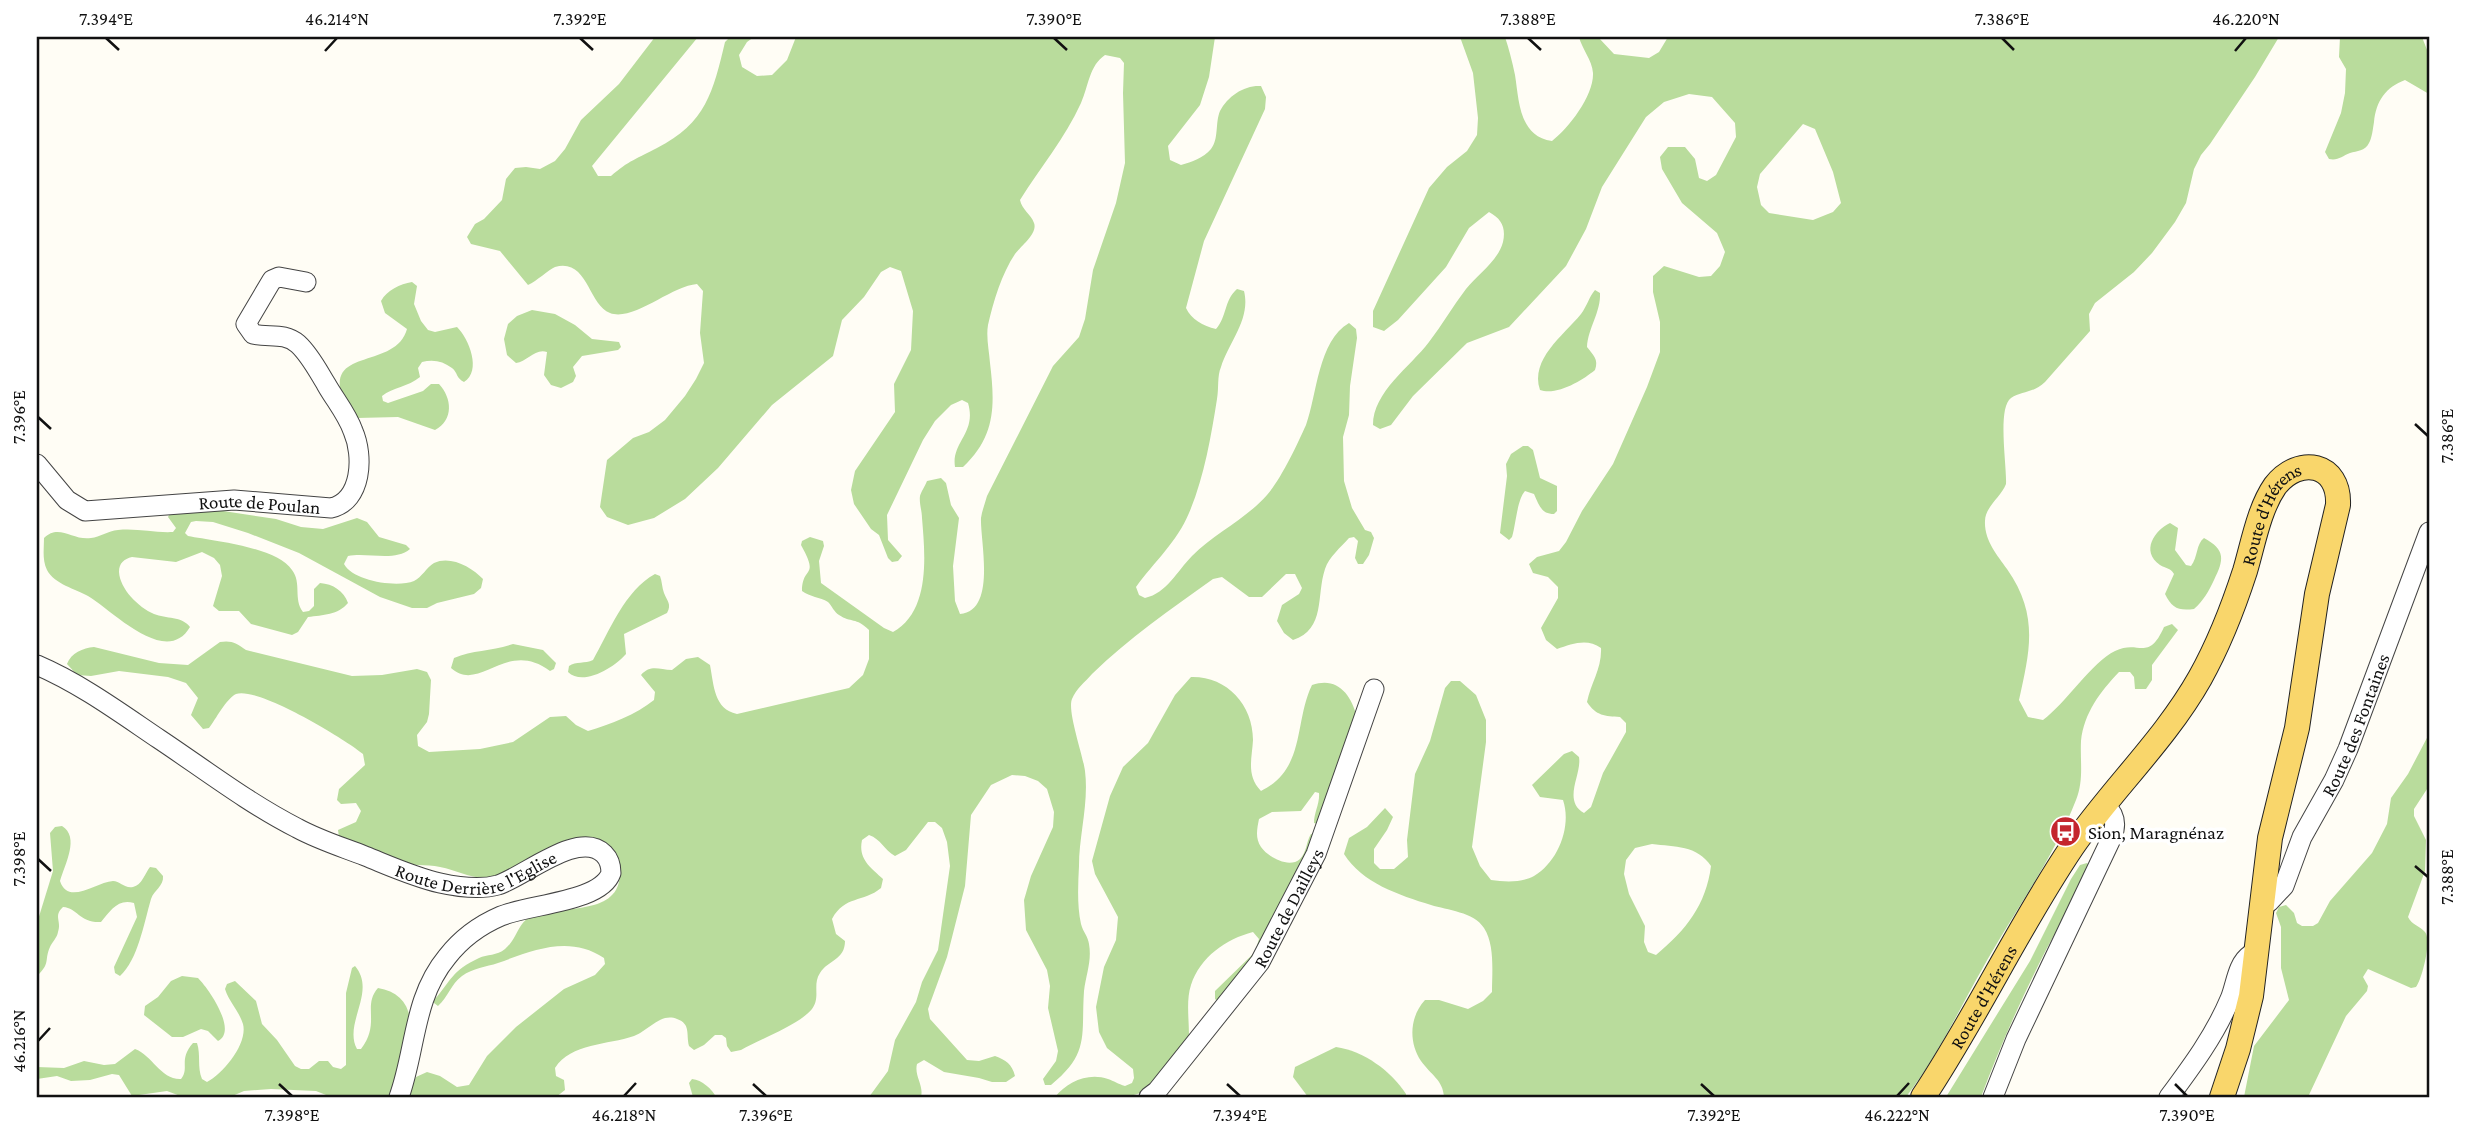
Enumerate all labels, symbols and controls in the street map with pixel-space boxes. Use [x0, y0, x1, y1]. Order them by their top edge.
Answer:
text: 7.394°E [79, 9, 133, 29]
text: 46.214°N [305, 9, 369, 29]
text: 7.392°E [553, 9, 607, 29]
text: 7.390°E [1026, 9, 1082, 29]
text: 7.388°E [1500, 9, 1556, 29]
text: 7.386°E [1975, 9, 2029, 29]
text: 46.220°N [2212, 9, 2280, 29]
text: 7.396°E [9, 390, 29, 444]
text: 7.386°E [2437, 409, 2457, 463]
street label: Route d'Hérens [2237, 458, 2304, 568]
street label: Route de Poulan [198, 489, 321, 518]
street label: Route des Fontaines [2317, 651, 2393, 800]
bus stop icon: Sion, Maragnénaz [2048, 815, 2082, 849]
place label: Sion, Maragnénaz [2088, 822, 2224, 843]
text: 7.398°E [9, 831, 29, 886]
street label: Route Derrière l'Eglise [393, 846, 559, 898]
street label: Route de Dailleys [1249, 846, 1327, 971]
text: 7.388°E [2437, 849, 2457, 905]
street label: Route d'Hérens [1945, 941, 2021, 1052]
text: 46.216°N [9, 1009, 29, 1073]
text: 7.398°E [265, 1105, 320, 1125]
text: 46.218°N [592, 1105, 656, 1125]
text: 7.396°E [739, 1105, 793, 1125]
text: 7.394°E [1213, 1105, 1267, 1125]
text: 7.392°E [1687, 1105, 1741, 1125]
text: 46.222°N [1864, 1105, 1930, 1125]
text: 7.390°E [2159, 1105, 2215, 1125]

